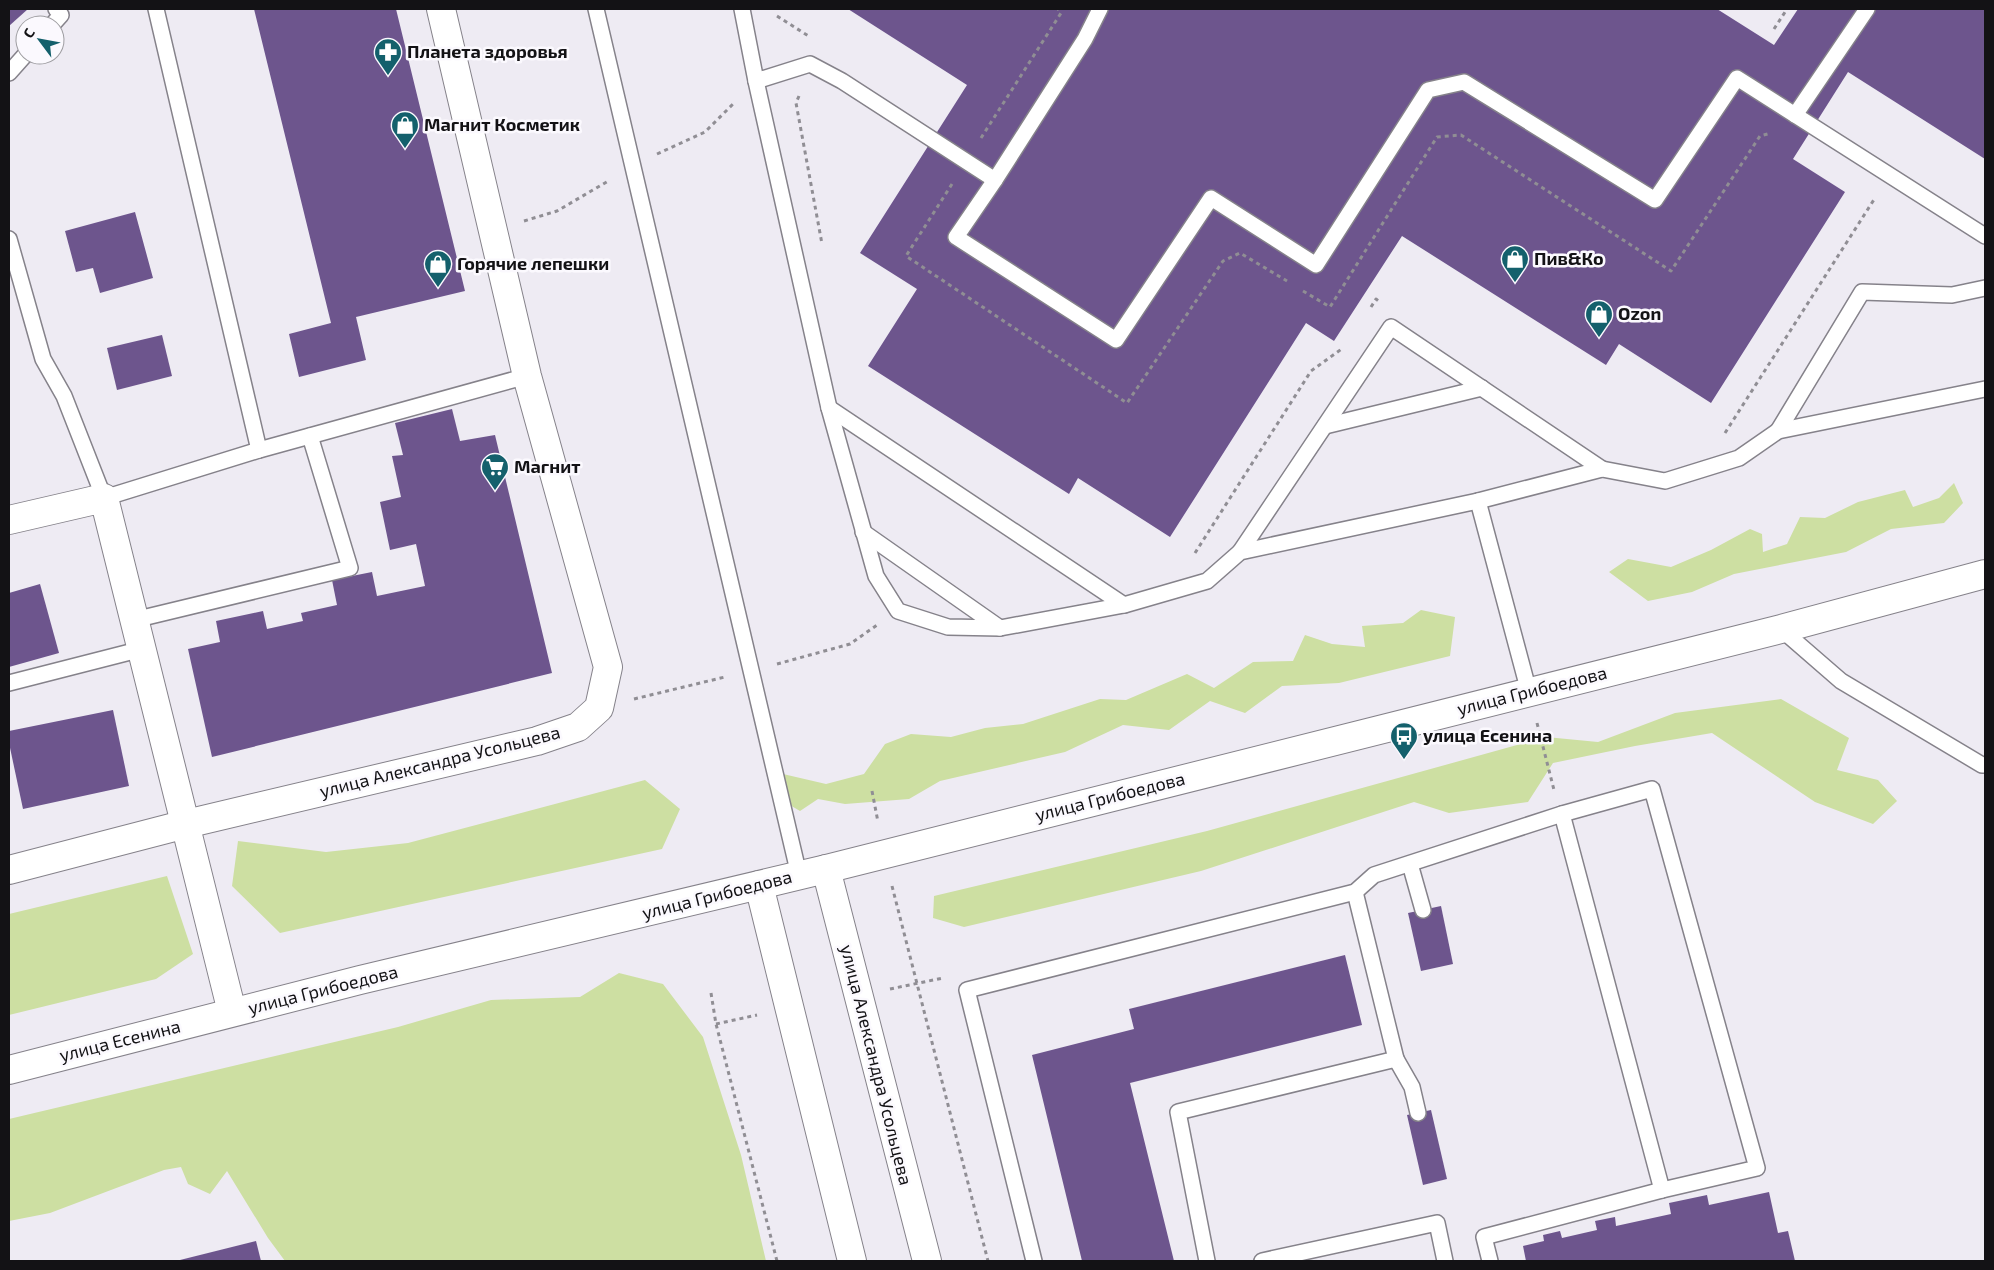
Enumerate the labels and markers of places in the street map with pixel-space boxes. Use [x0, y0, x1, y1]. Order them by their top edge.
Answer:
pharmacy icon: Планета здоровья [373, 37, 403, 76]
place label: Планета здоровья [407, 40, 568, 62]
shop icon: Магнит Косметик [390, 110, 420, 149]
place label: Магнит Косметик [424, 113, 580, 135]
shop icon: Пив&Ко [1500, 244, 1530, 283]
place label: Пив&Ко [1534, 247, 1604, 269]
shop icon: Горячие лепешки [423, 249, 453, 288]
place label: Горячие лепешки [457, 252, 609, 274]
shop icon: Ozon [1584, 299, 1614, 338]
place label: Ozon [1618, 302, 1661, 324]
supermarket icon: Магнит [480, 452, 510, 491]
place label: Магнит [514, 455, 580, 477]
bus stop icon: улица Есенина [1389, 721, 1419, 760]
place label: улица Есенина [1423, 724, 1552, 746]

